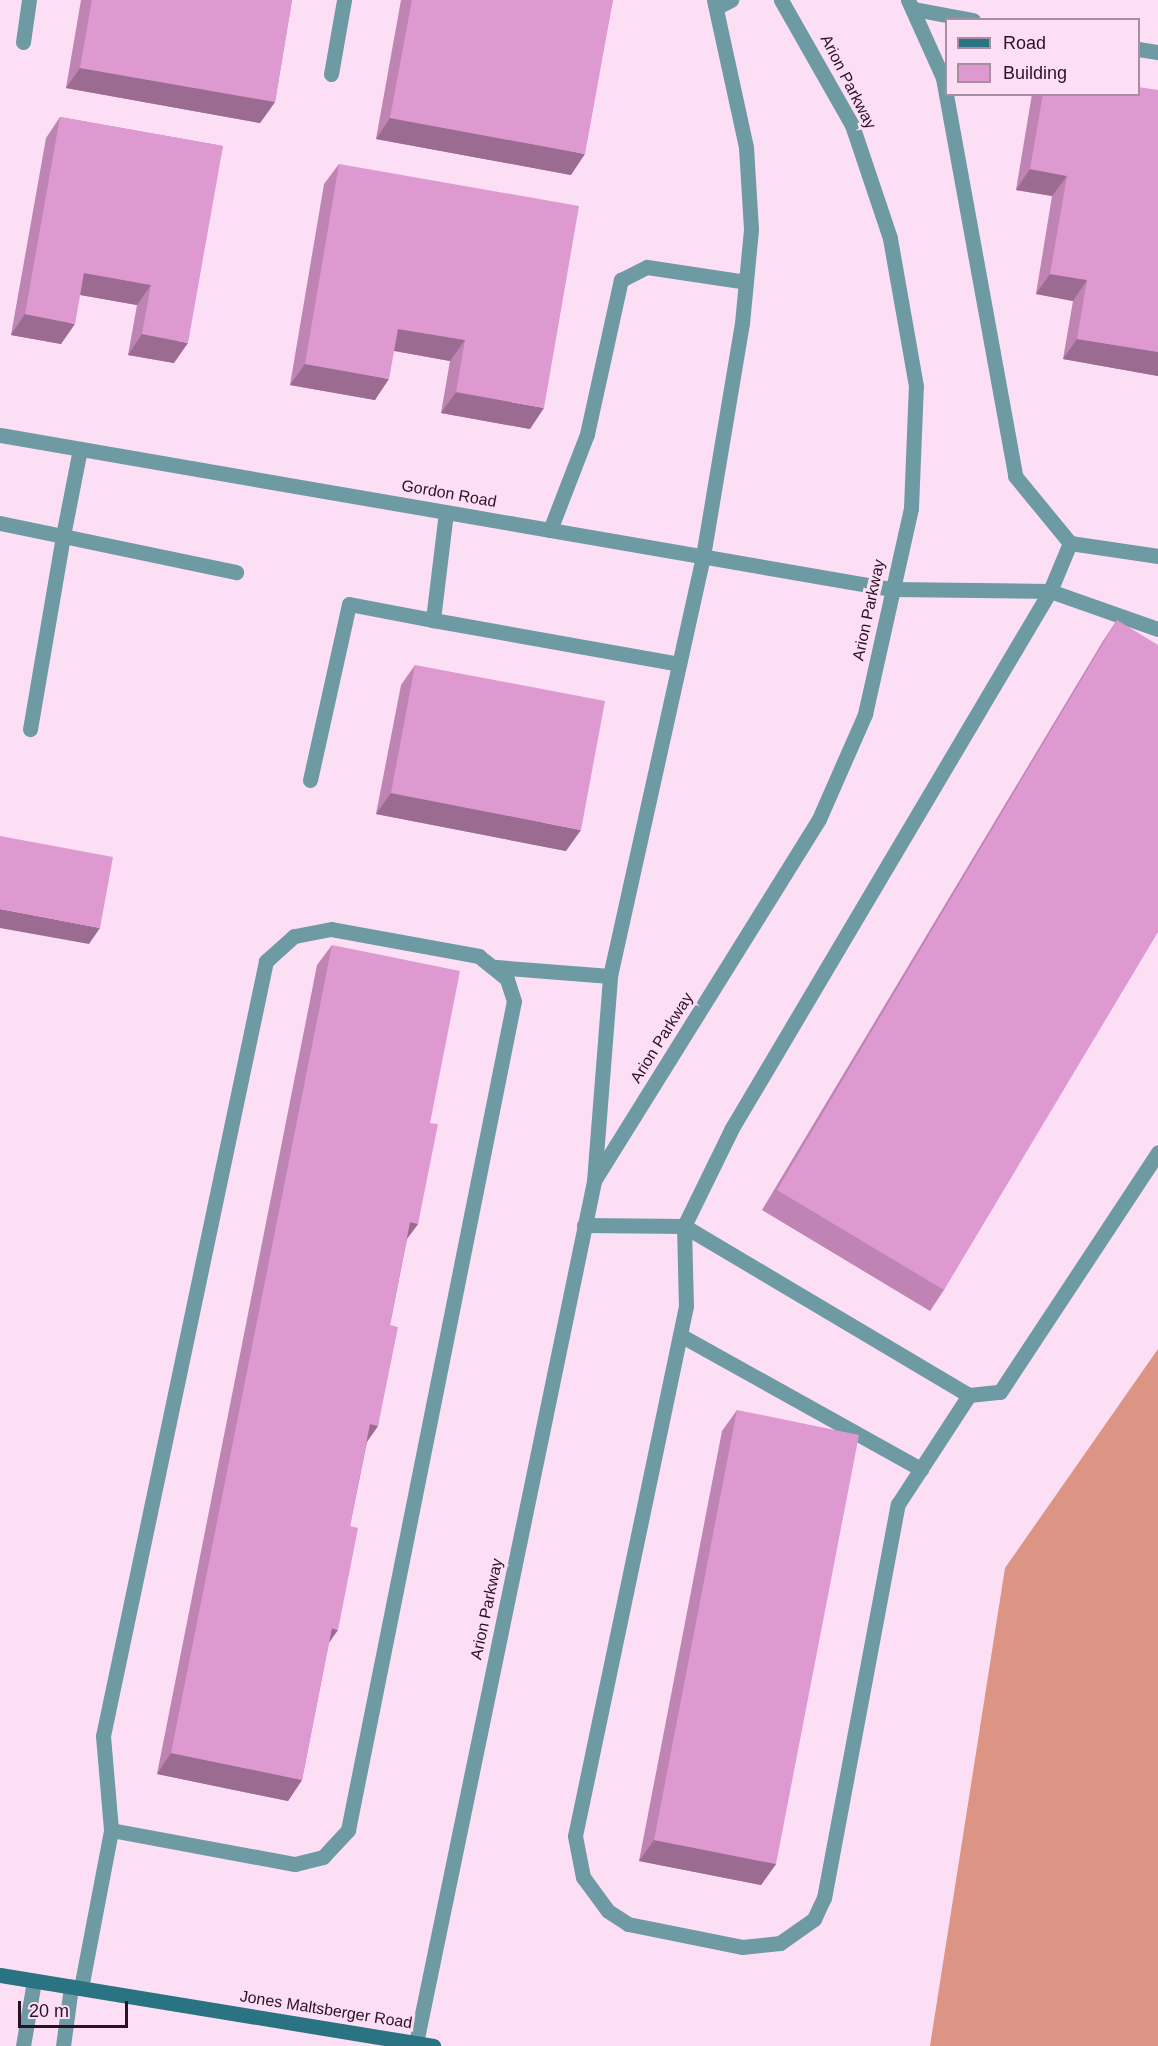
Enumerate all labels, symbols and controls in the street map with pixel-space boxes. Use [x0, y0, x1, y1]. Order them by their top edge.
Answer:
legend [945, 18, 1140, 96]
street label: Arion Parkway [816, 32, 880, 132]
text: Road [1003, 33, 1046, 53]
text: Building [1003, 63, 1067, 83]
street label: Gordon Road [400, 476, 498, 512]
street label: Arion Parkway [849, 558, 889, 662]
street label: Arion Parkway [627, 989, 697, 1087]
street label: Arion Parkway [467, 1557, 507, 1661]
street label: Jones Maltsberger Road [238, 1987, 414, 2033]
scale bar [21, 1989, 130, 2027]
text: 20 m [29, 2001, 69, 2021]

